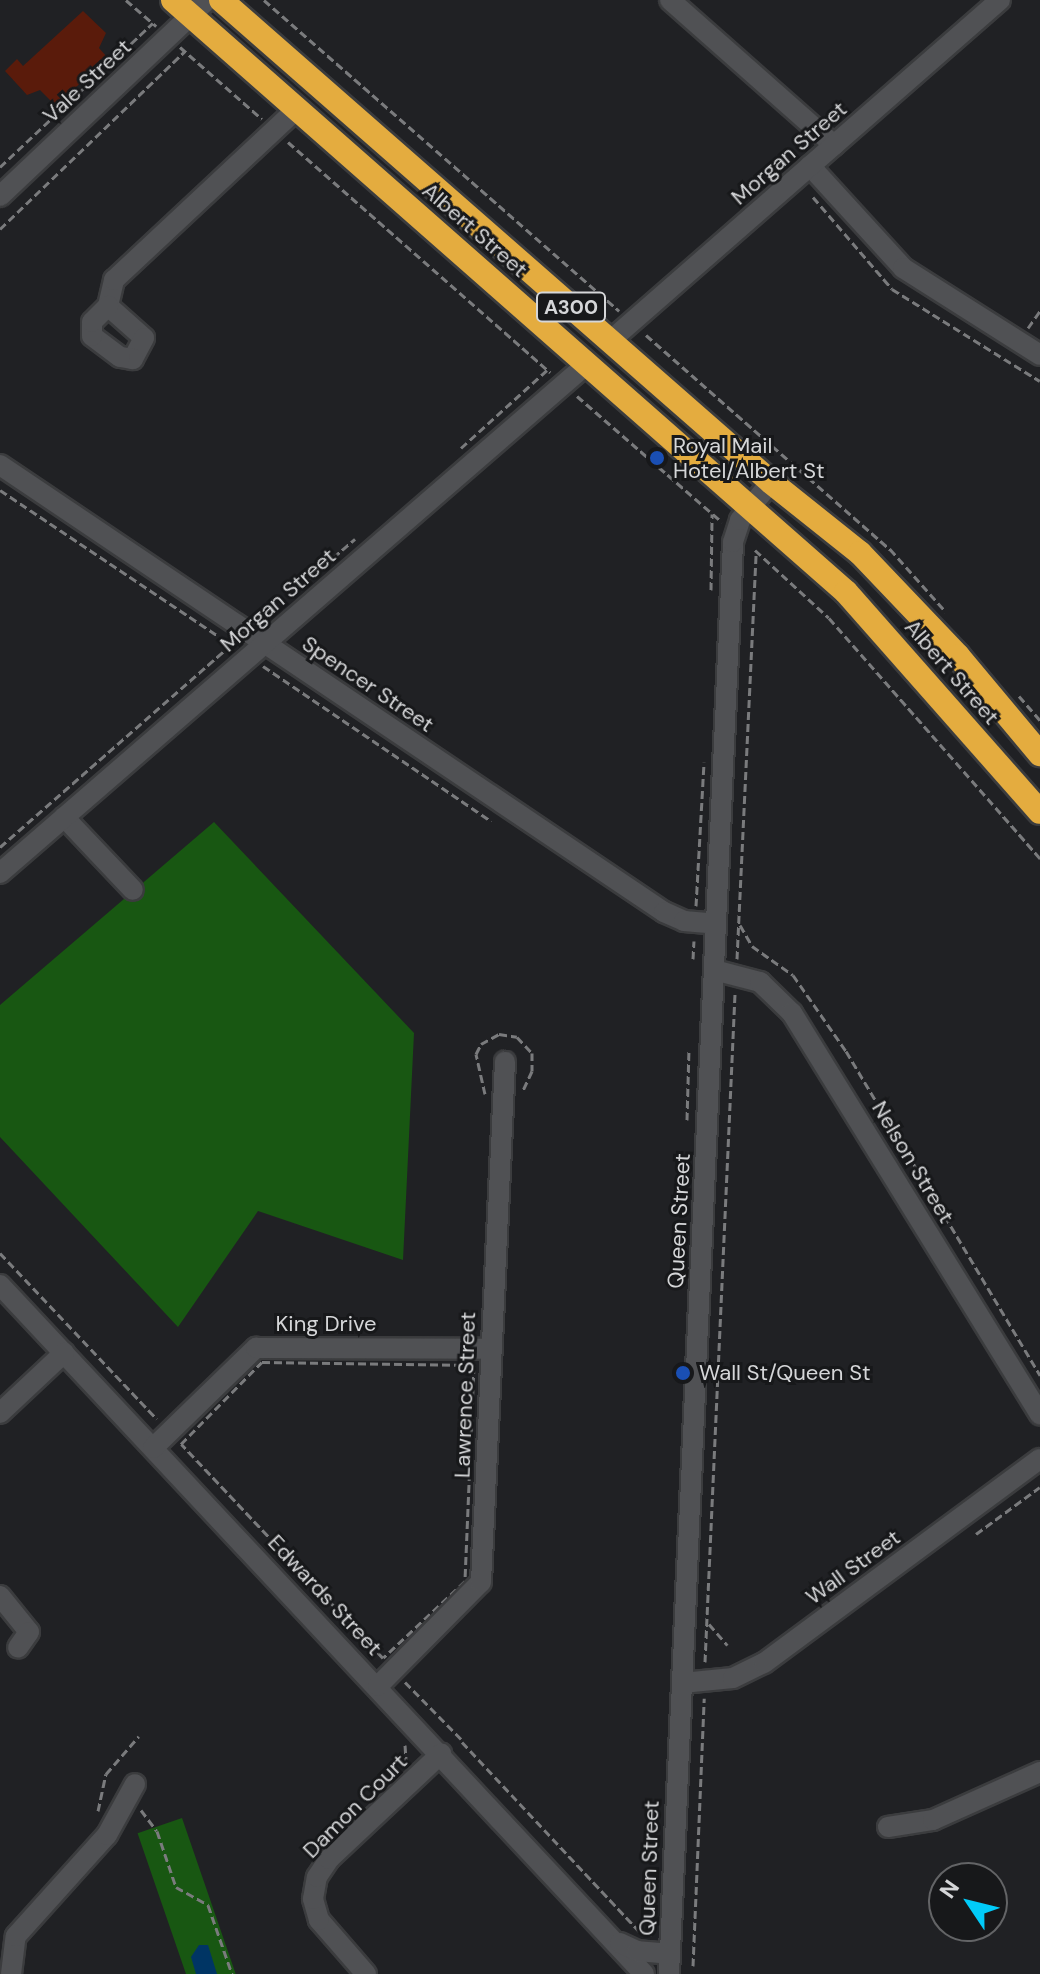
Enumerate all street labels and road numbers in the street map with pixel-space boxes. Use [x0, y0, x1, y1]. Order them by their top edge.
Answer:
street label: Vale Street [37, 33, 137, 129]
street label: Morgan Street [726, 96, 852, 210]
street label: Albert Street [417, 177, 533, 283]
road number: A300 [535, 291, 607, 323]
street label: Morgan Street [215, 543, 341, 657]
street label: Albert Street [899, 614, 1005, 730]
street label: Spencer Street [297, 630, 439, 738]
street label: Nelson Street [866, 1096, 960, 1228]
street label: Queen Street [662, 1153, 696, 1289]
street label: King Drive [276, 1311, 376, 1337]
street label: Lawrence Street [449, 1311, 481, 1479]
street label: Wall Street [801, 1524, 905, 1610]
street label: Edwards Street [262, 1529, 388, 1661]
street label: Damon Court [297, 1748, 413, 1864]
street label: Queen Street [633, 1800, 665, 1936]

